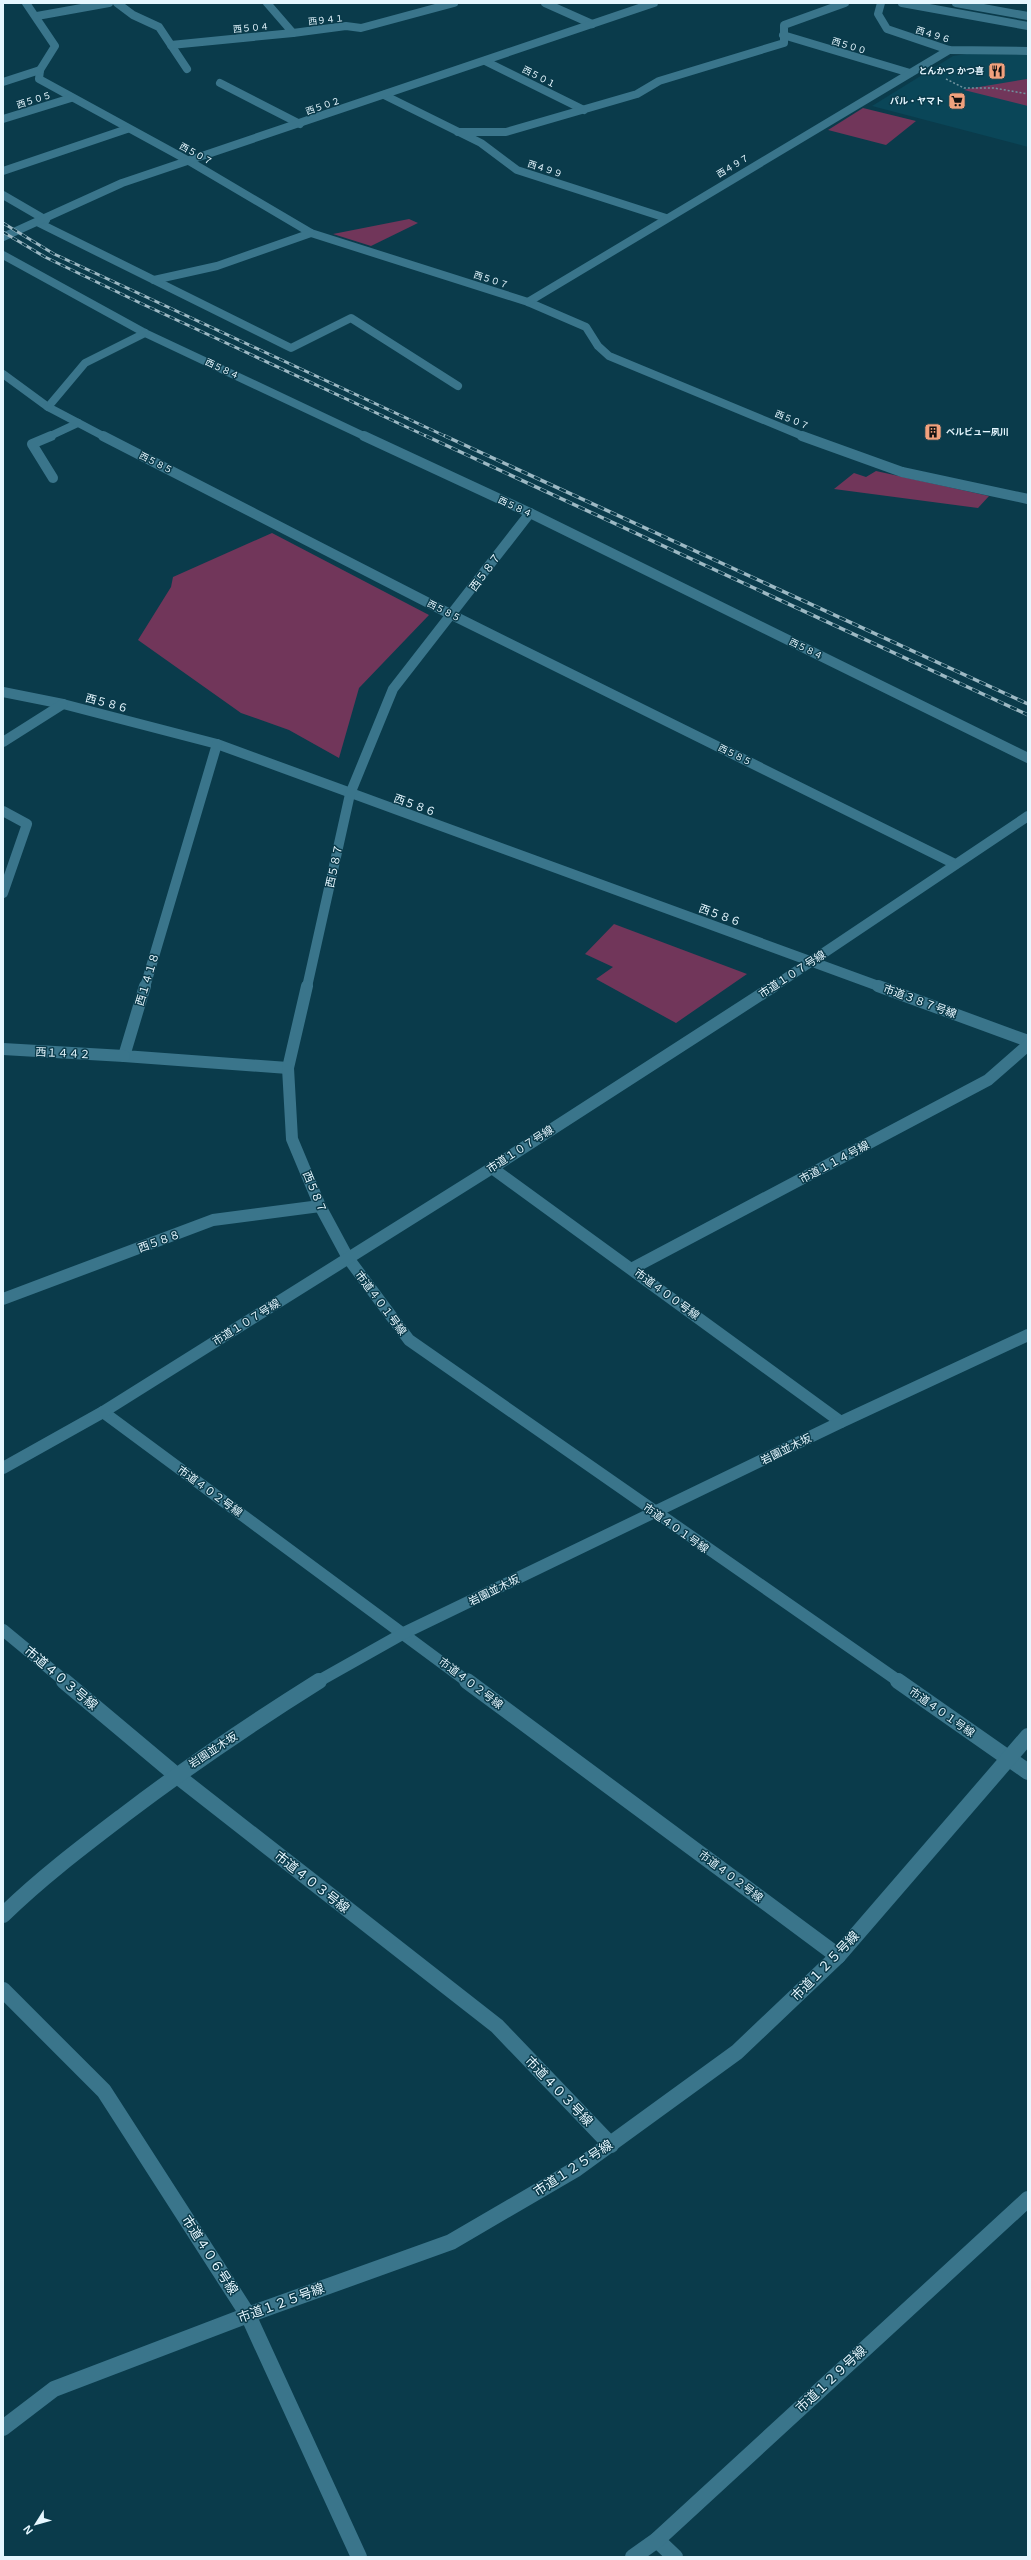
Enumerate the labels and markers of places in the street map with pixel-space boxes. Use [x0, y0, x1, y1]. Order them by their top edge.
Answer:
restaurant icon: とんかつ かつ喜 [987, 61, 1007, 81]
place label: とんかつ かつ喜 [918, 66, 984, 76]
supermarket icon: パル・ヤマト [947, 91, 967, 111]
place label: パル・ヤマト [890, 96, 944, 106]
building icon: ベルビュー夙川 [923, 422, 943, 442]
place label: ベルビュー夙川 [946, 427, 1009, 437]

